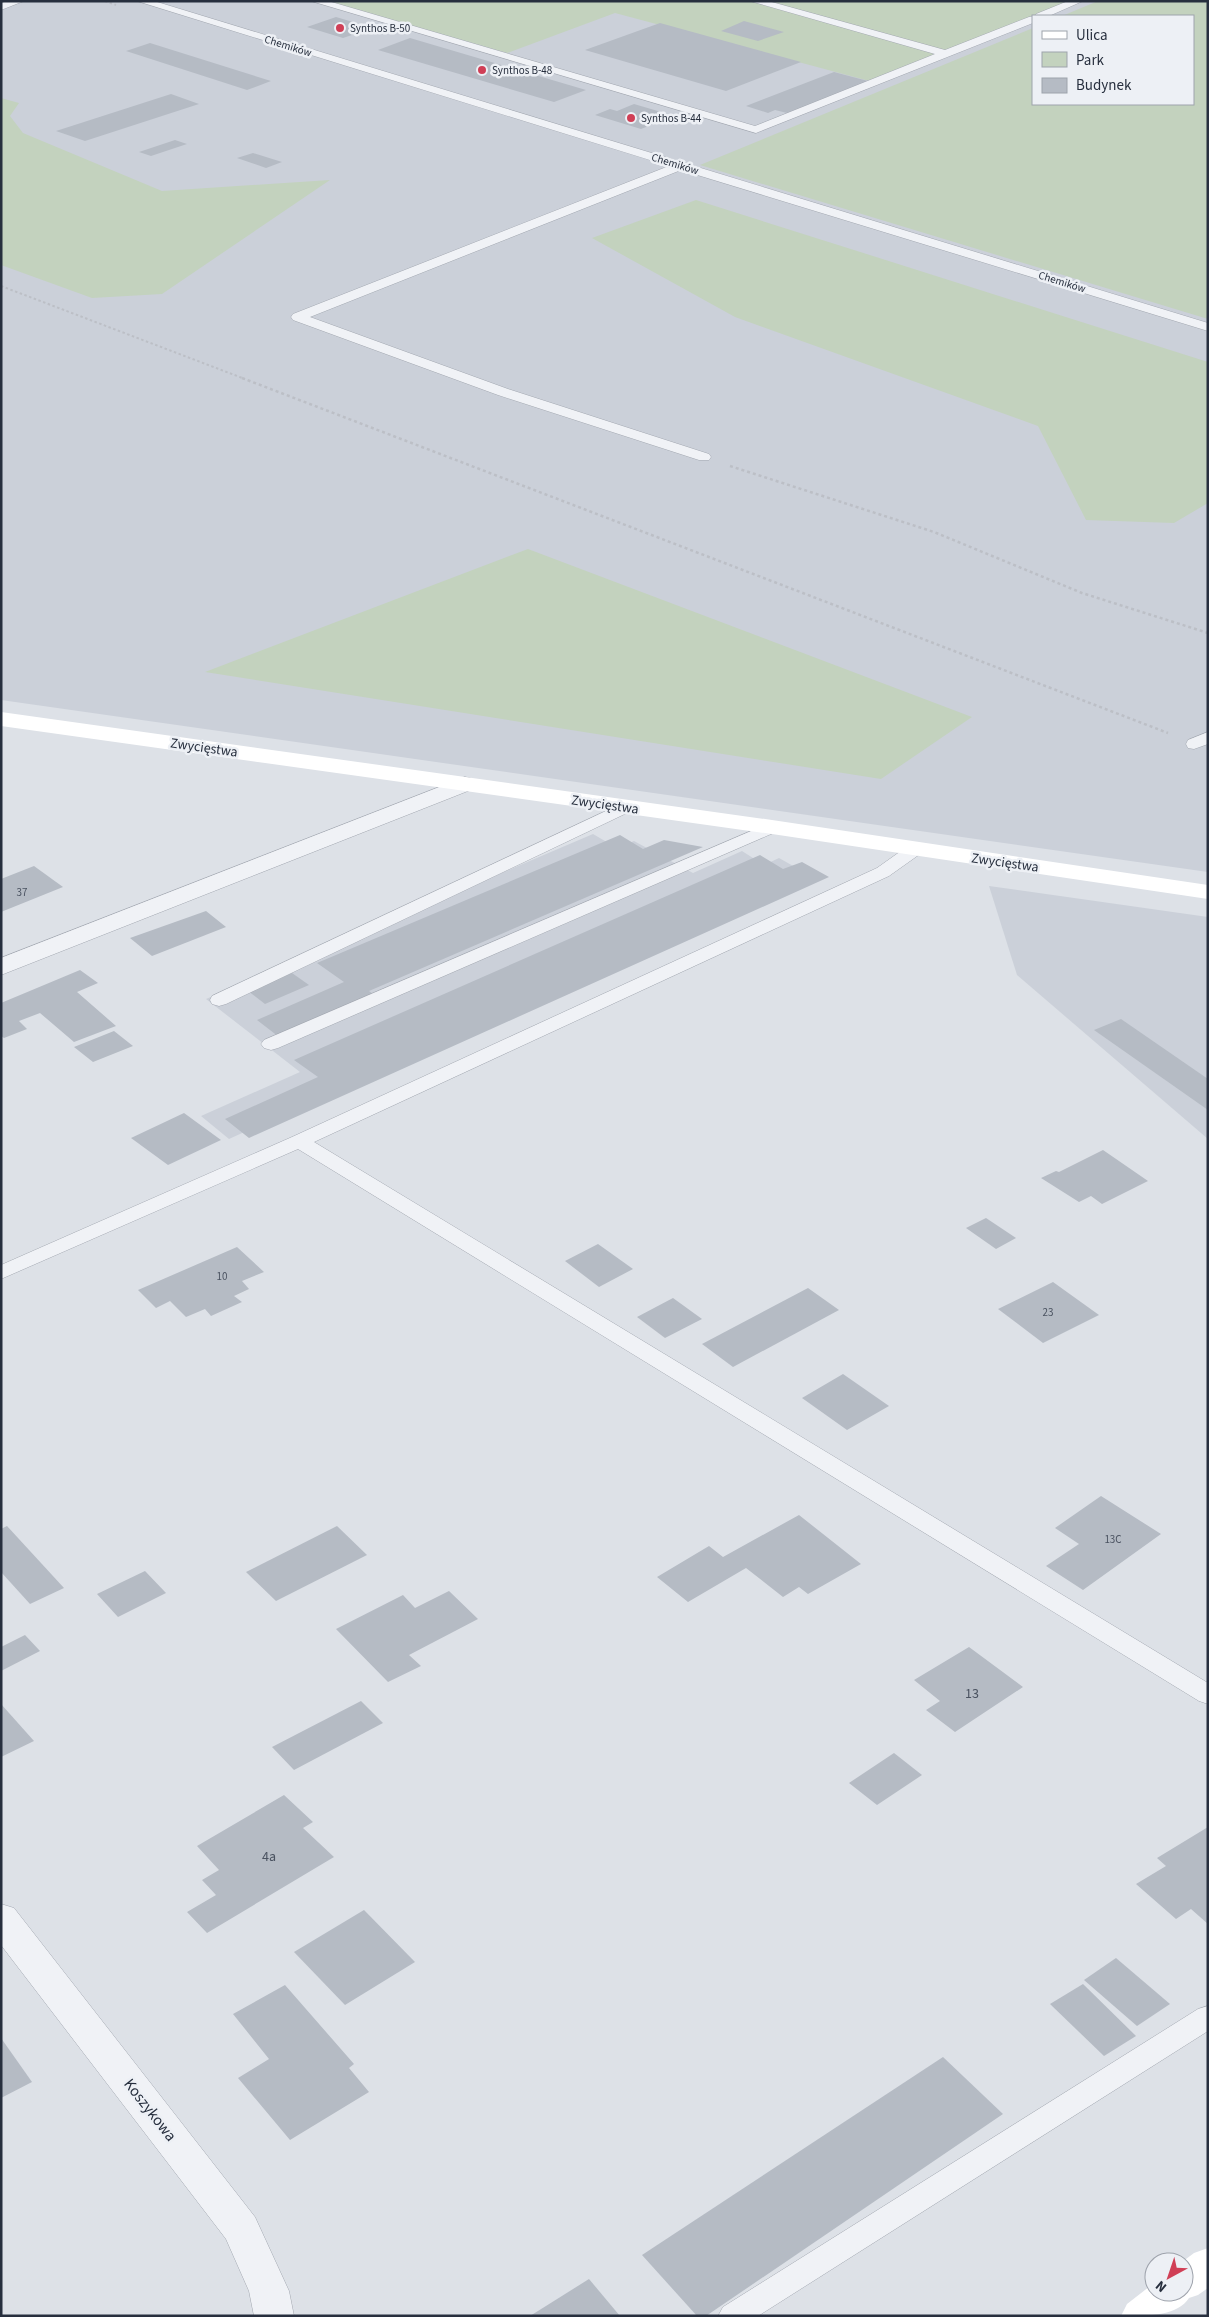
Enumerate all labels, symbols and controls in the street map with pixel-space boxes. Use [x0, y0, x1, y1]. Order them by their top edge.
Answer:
legend [1032, 15, 1194, 105]
place label: Synthos B-50 [350, 21, 410, 36]
marker: Synthos B-50 [334, 22, 346, 34]
text: Ulica [1076, 25, 1107, 46]
street label: Chemików [263, 32, 314, 60]
text: Park [1076, 50, 1105, 71]
place label: Synthos B-48 [492, 63, 553, 78]
marker: Synthos B-48 [476, 64, 488, 76]
text: Budynek [1076, 75, 1132, 96]
place label: Synthos B-44 [641, 111, 702, 126]
marker: Synthos B-44 [625, 112, 637, 124]
street label: Chemików [650, 150, 701, 178]
street label: Chemików [1037, 268, 1088, 296]
street label: Zwycięstwa [169, 733, 239, 763]
street label: Zwycięstwa [570, 790, 640, 820]
street label: Zwycięstwa [970, 848, 1040, 878]
house number: 37 [17, 885, 27, 900]
house number: 10 [217, 1269, 227, 1284]
house number: 23 [1043, 1305, 1053, 1320]
house number: 13C [1104, 1532, 1122, 1547]
house number: 13 [965, 1684, 979, 1704]
house number: 4a [262, 1847, 276, 1867]
street label: Koszykowa [118, 2074, 182, 2146]
north arrow [1144, 2252, 1194, 2302]
text: N [1151, 2276, 1171, 2297]

